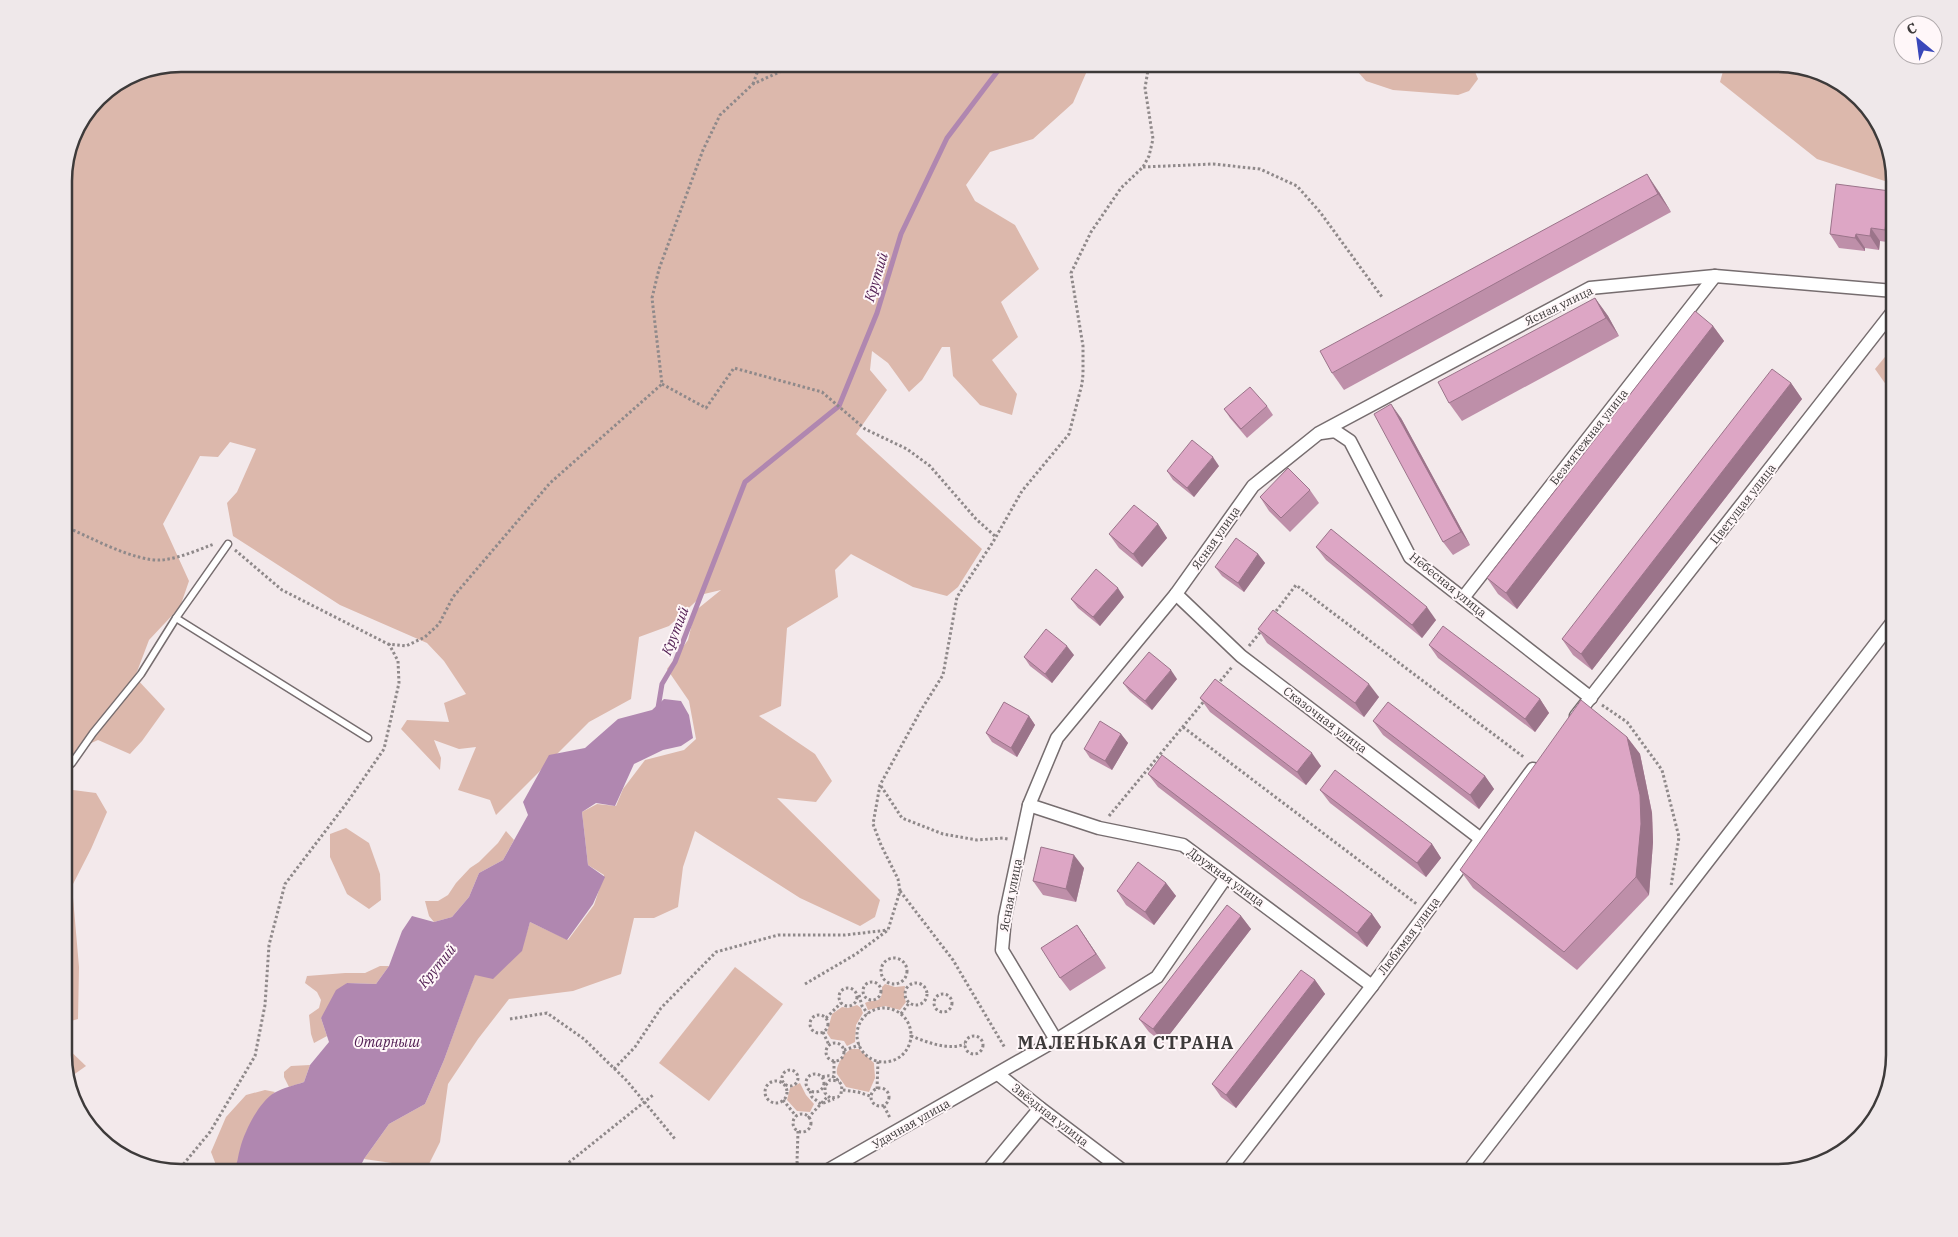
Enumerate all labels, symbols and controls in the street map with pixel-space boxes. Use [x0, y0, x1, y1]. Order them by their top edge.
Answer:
north arrow [1893, 15, 1943, 65]
text: С [1903, 19, 1920, 39]
water label: Крутий [860, 250, 892, 305]
street label: Ясная улица [1522, 282, 1596, 329]
street label: Безмятежная улица [1546, 385, 1631, 488]
street label: Цветущая улица [1707, 460, 1779, 547]
street label: Ясная улица [1188, 503, 1243, 572]
street label: Небесная улица [1407, 549, 1490, 621]
water label: Крутий [657, 604, 693, 659]
street label: Сказочная улица [1280, 683, 1371, 756]
street label: Дружная улица [1185, 844, 1268, 910]
street label: Ясная улица [996, 857, 1025, 933]
street label: Любимая улица [1375, 894, 1443, 978]
water label: Крутий [414, 941, 460, 992]
district label: МАЛЕНЬКАЯ СТРАНА [1018, 1031, 1234, 1054]
water label: Отарныш [354, 1033, 420, 1051]
street label: Звёздная улица [1009, 1080, 1092, 1150]
street label: Удачная улица [869, 1095, 953, 1152]

